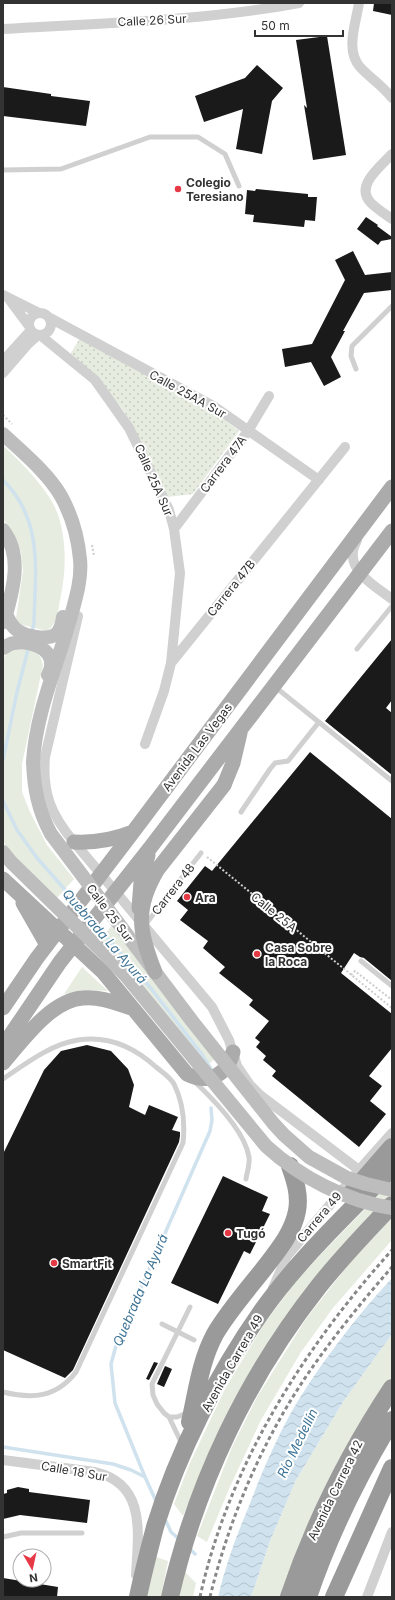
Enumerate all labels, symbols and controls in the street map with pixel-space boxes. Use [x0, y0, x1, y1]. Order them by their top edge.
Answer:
street label: Calle 26 Sur [117, 11, 187, 29]
scale bar [255, 12, 343, 38]
text: 50 m [261, 18, 290, 33]
place label: Colegio Teresiano [186, 175, 244, 204]
marker: Colegio Teresiano [173, 184, 183, 194]
street label: Calle 25AA Sur [147, 367, 230, 422]
street label: Carrera 47A [197, 432, 249, 496]
street label: Calle 25A Sur [131, 442, 177, 519]
street label: Carrera 47B [204, 557, 258, 619]
street label: Avenida Las Vegas [159, 700, 235, 794]
street label: Carrera 48 [148, 860, 198, 918]
street label: Calle 25 Sur [83, 881, 137, 945]
water label: Quebrada La Ayurá [59, 885, 151, 987]
street label: Calle 25A [248, 889, 300, 935]
place label: Ara [195, 890, 216, 905]
marker: Ara [182, 892, 192, 902]
place label: Casa Sobre la Roca [265, 940, 332, 969]
marker: Casa Sobre la Roca [252, 949, 262, 959]
street label: Carrera 49 [294, 1189, 344, 1245]
place label: Tugó [236, 1226, 266, 1241]
marker: Tugó [223, 1228, 233, 1238]
water label: Quebrada La Ayurá [109, 1231, 171, 1348]
place label: SmartFit [62, 1256, 113, 1271]
marker: SmartFit [49, 1258, 59, 1268]
street label: Avenida Carrera 49 [198, 1312, 266, 1414]
water label: Río Medellín [273, 1406, 321, 1480]
street label: Avenida Carrera 42 [304, 1437, 366, 1543]
street label: Calle 18 Sur [40, 1458, 109, 1484]
north arrow [12, 1548, 52, 1588]
text: N [28, 1570, 39, 1585]

